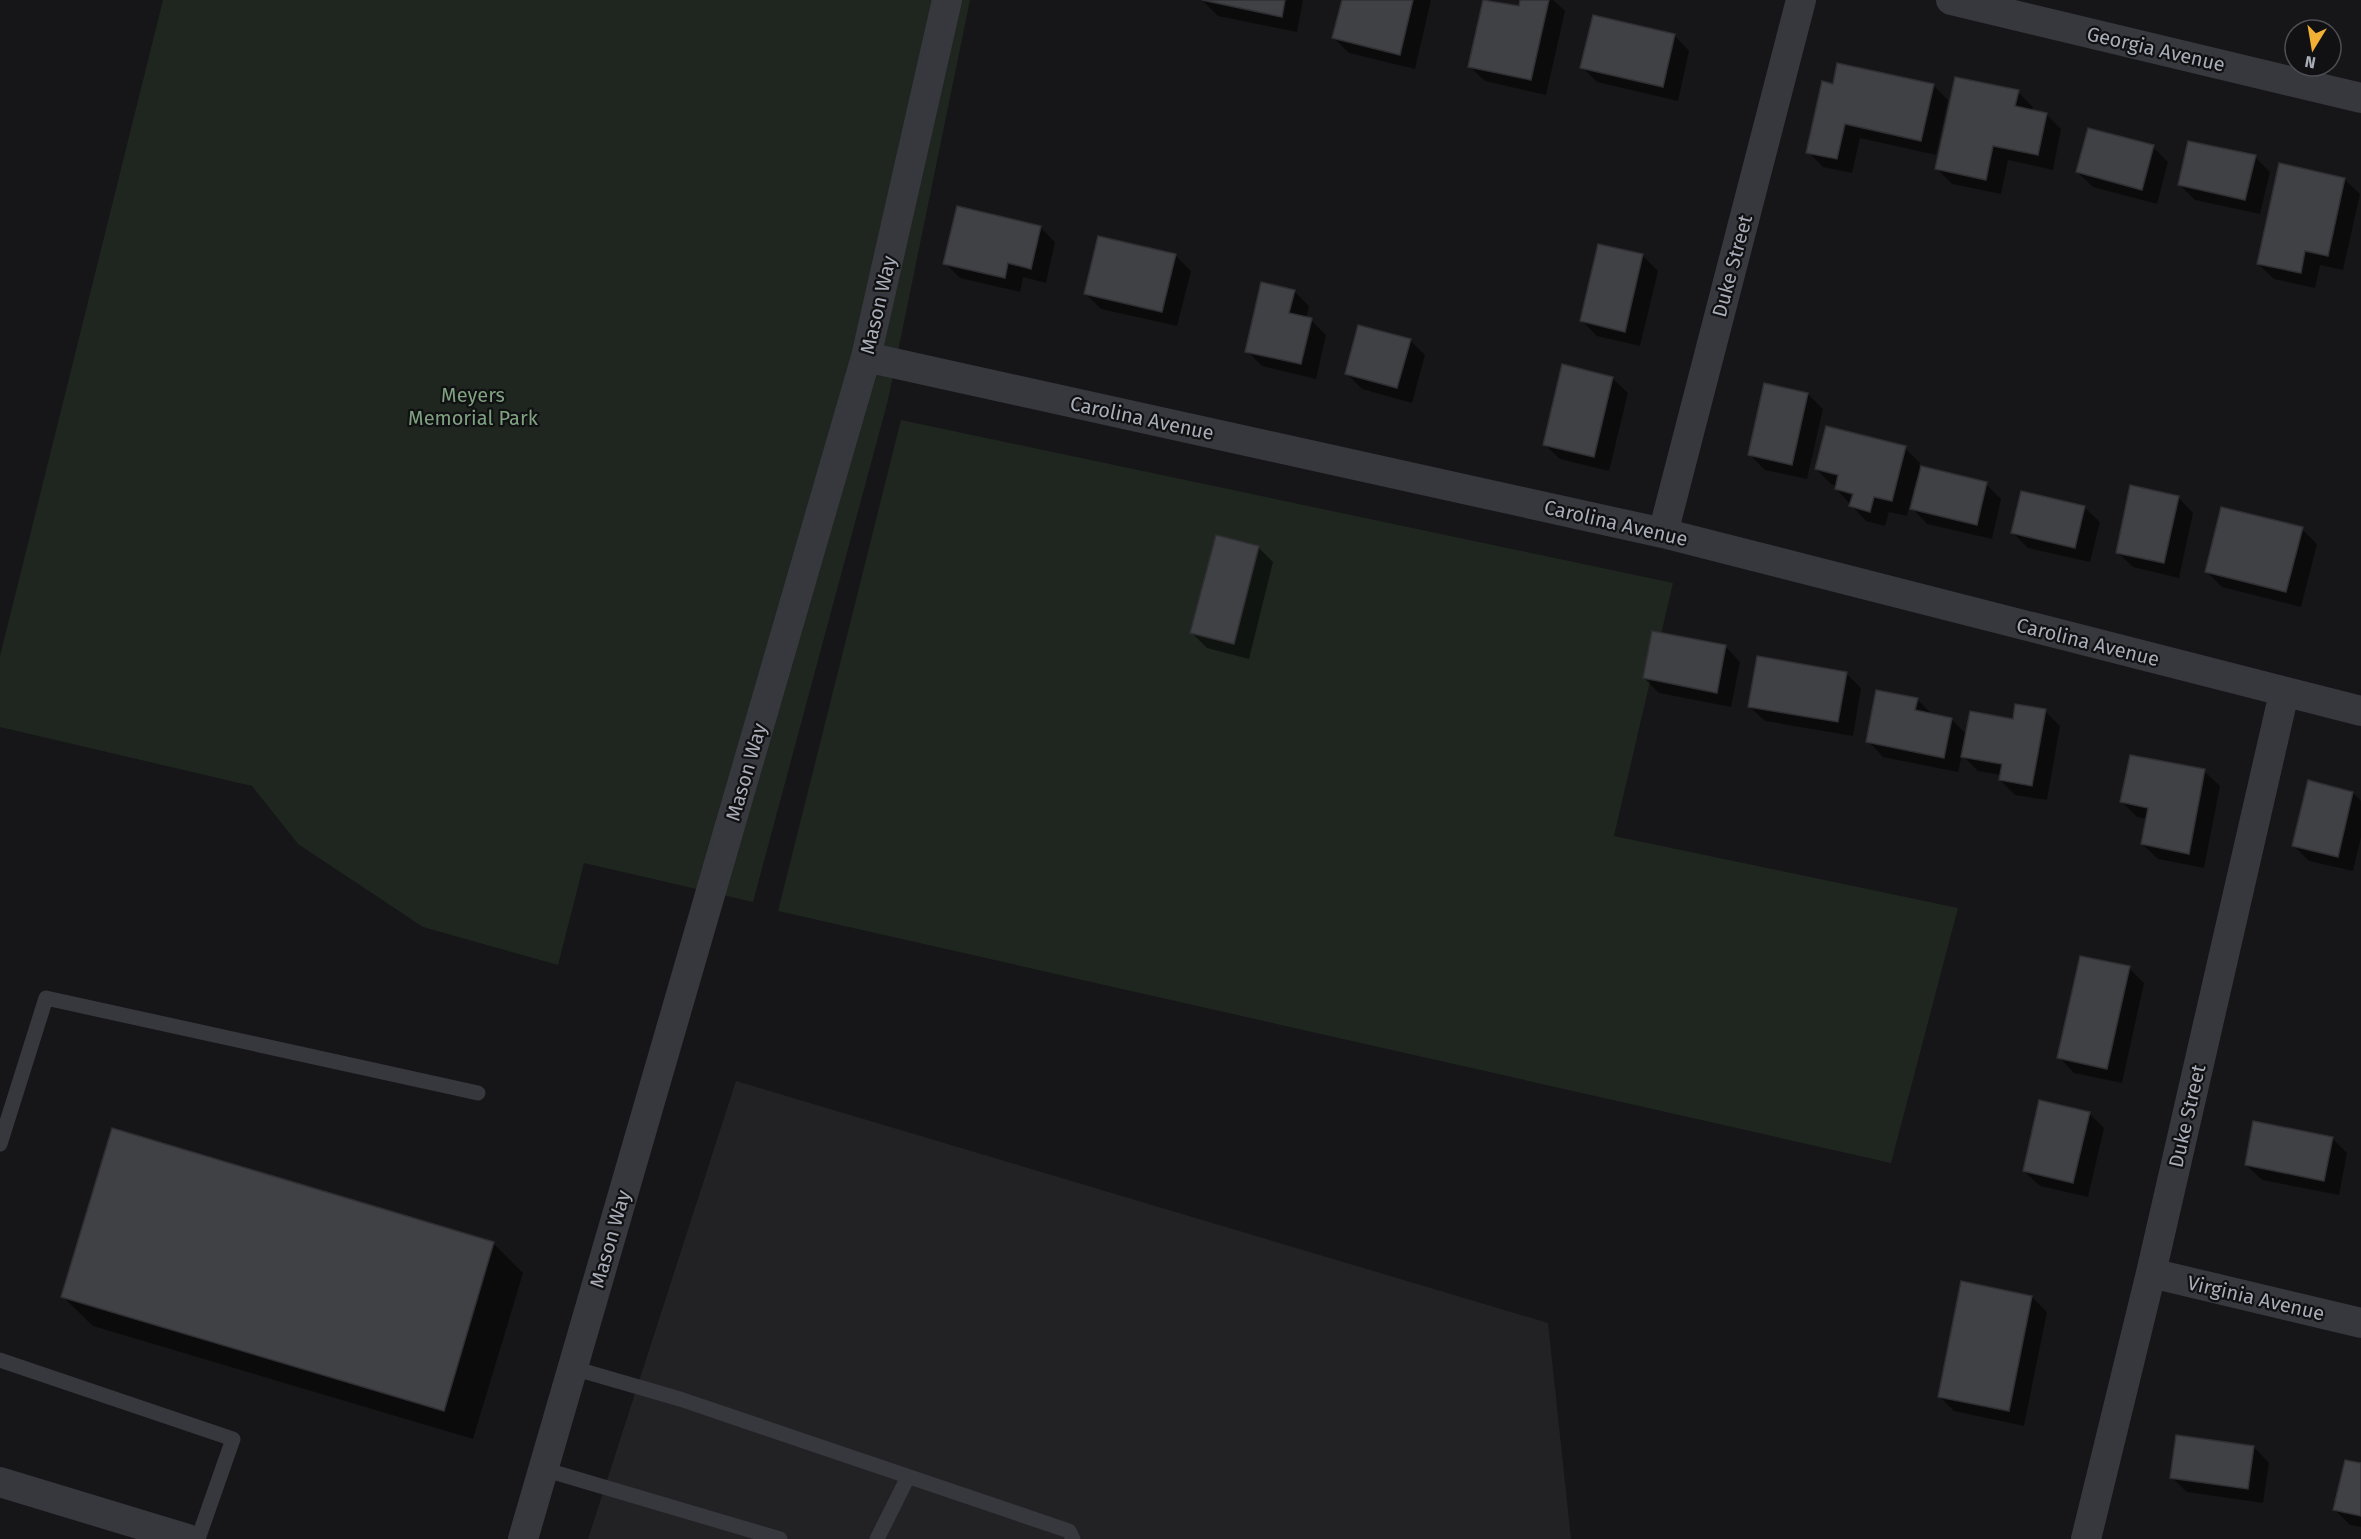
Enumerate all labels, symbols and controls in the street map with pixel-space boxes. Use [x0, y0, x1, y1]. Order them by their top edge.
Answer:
north arrow [2283, 18, 2343, 78]
street label: Georgia Avenue [2084, 21, 2228, 77]
text: N [2303, 52, 2317, 73]
street label: Duke Street [1707, 211, 1757, 320]
street label: Mason Way [855, 253, 901, 357]
park label: Meyers Memorial Park [408, 383, 539, 430]
street label: Carolina Avenue [1068, 391, 1216, 445]
street label: Carolina Avenue [1542, 495, 1690, 551]
street label: Carolina Avenue [2014, 613, 2162, 671]
street label: Mason Way [721, 720, 771, 824]
street label: Duke Street [2163, 1061, 2211, 1170]
street label: Mason Way [585, 1187, 635, 1291]
street label: Virginia Avenue [2185, 1271, 2327, 1325]

